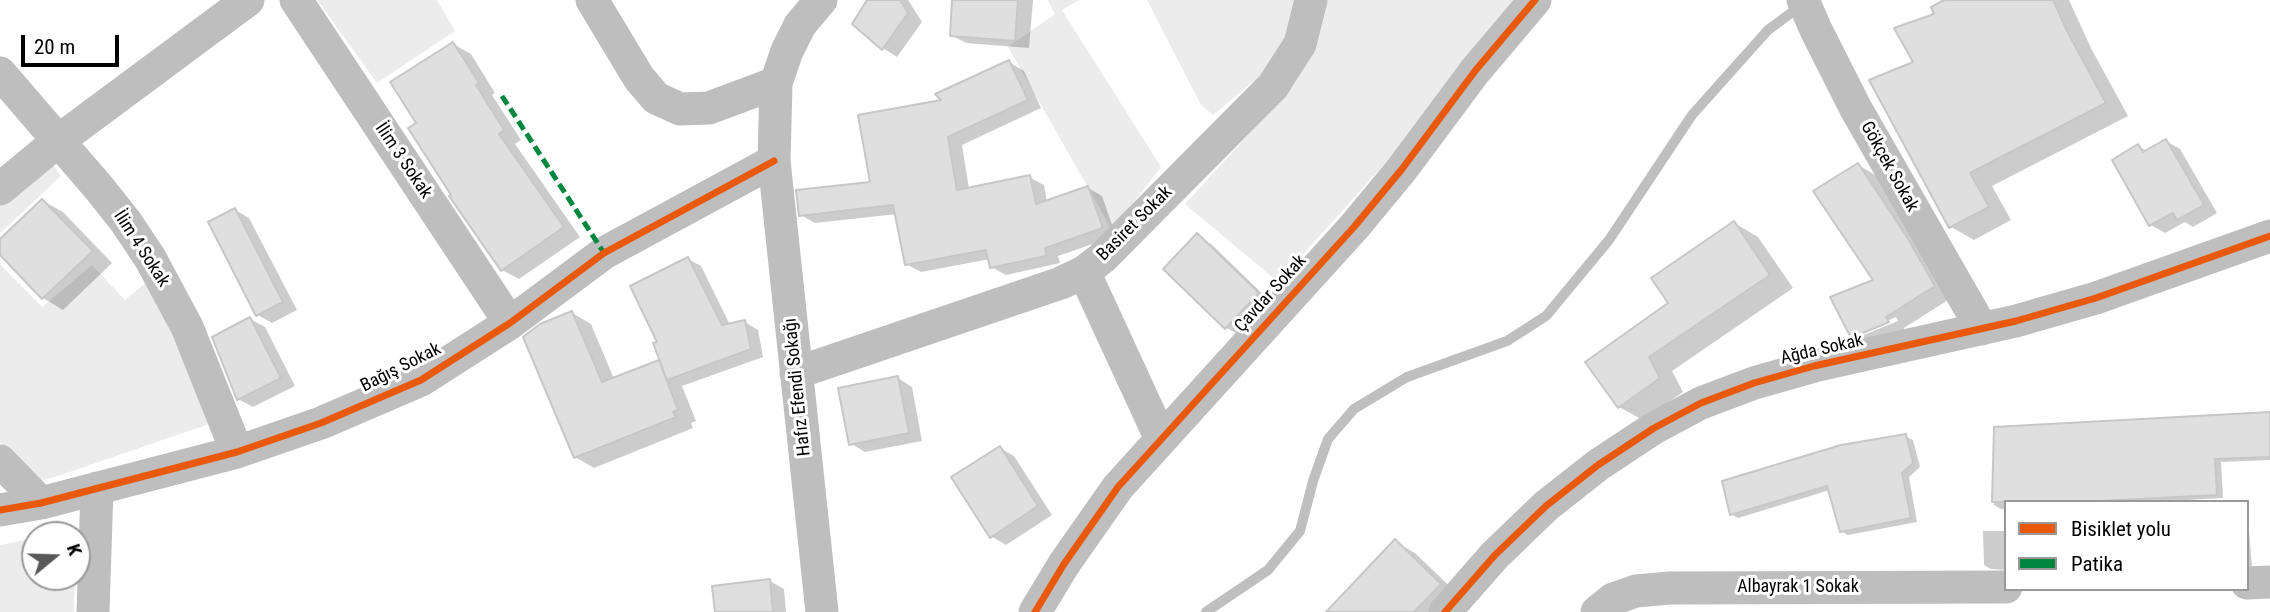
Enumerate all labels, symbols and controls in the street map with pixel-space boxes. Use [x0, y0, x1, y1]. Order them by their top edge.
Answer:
scale bar [24, 21, 122, 65]
text: 20 m [34, 35, 75, 59]
street label: Gökçek Sokak [1855, 118, 1923, 216]
street label: İlim 3 Sokak [370, 119, 436, 203]
street label: Basiret Sokak [1093, 182, 1177, 266]
street label: İlim 4 Sokak [108, 207, 174, 291]
street label: Çavdar Sokak [1231, 251, 1311, 337]
street label: Hafız Efendi Sokağı [780, 317, 816, 457]
street label: Ağda Sokak [1779, 330, 1865, 370]
street label: Bağış Sokak [357, 339, 445, 397]
legend [2004, 500, 2249, 591]
text: Bisiklet yolu [2071, 517, 2171, 541]
north arrow [21, 521, 91, 591]
text: K [62, 541, 87, 558]
text: Patika [2071, 552, 2123, 576]
street label: Albayrak 1 Sokak [1737, 576, 1859, 598]

